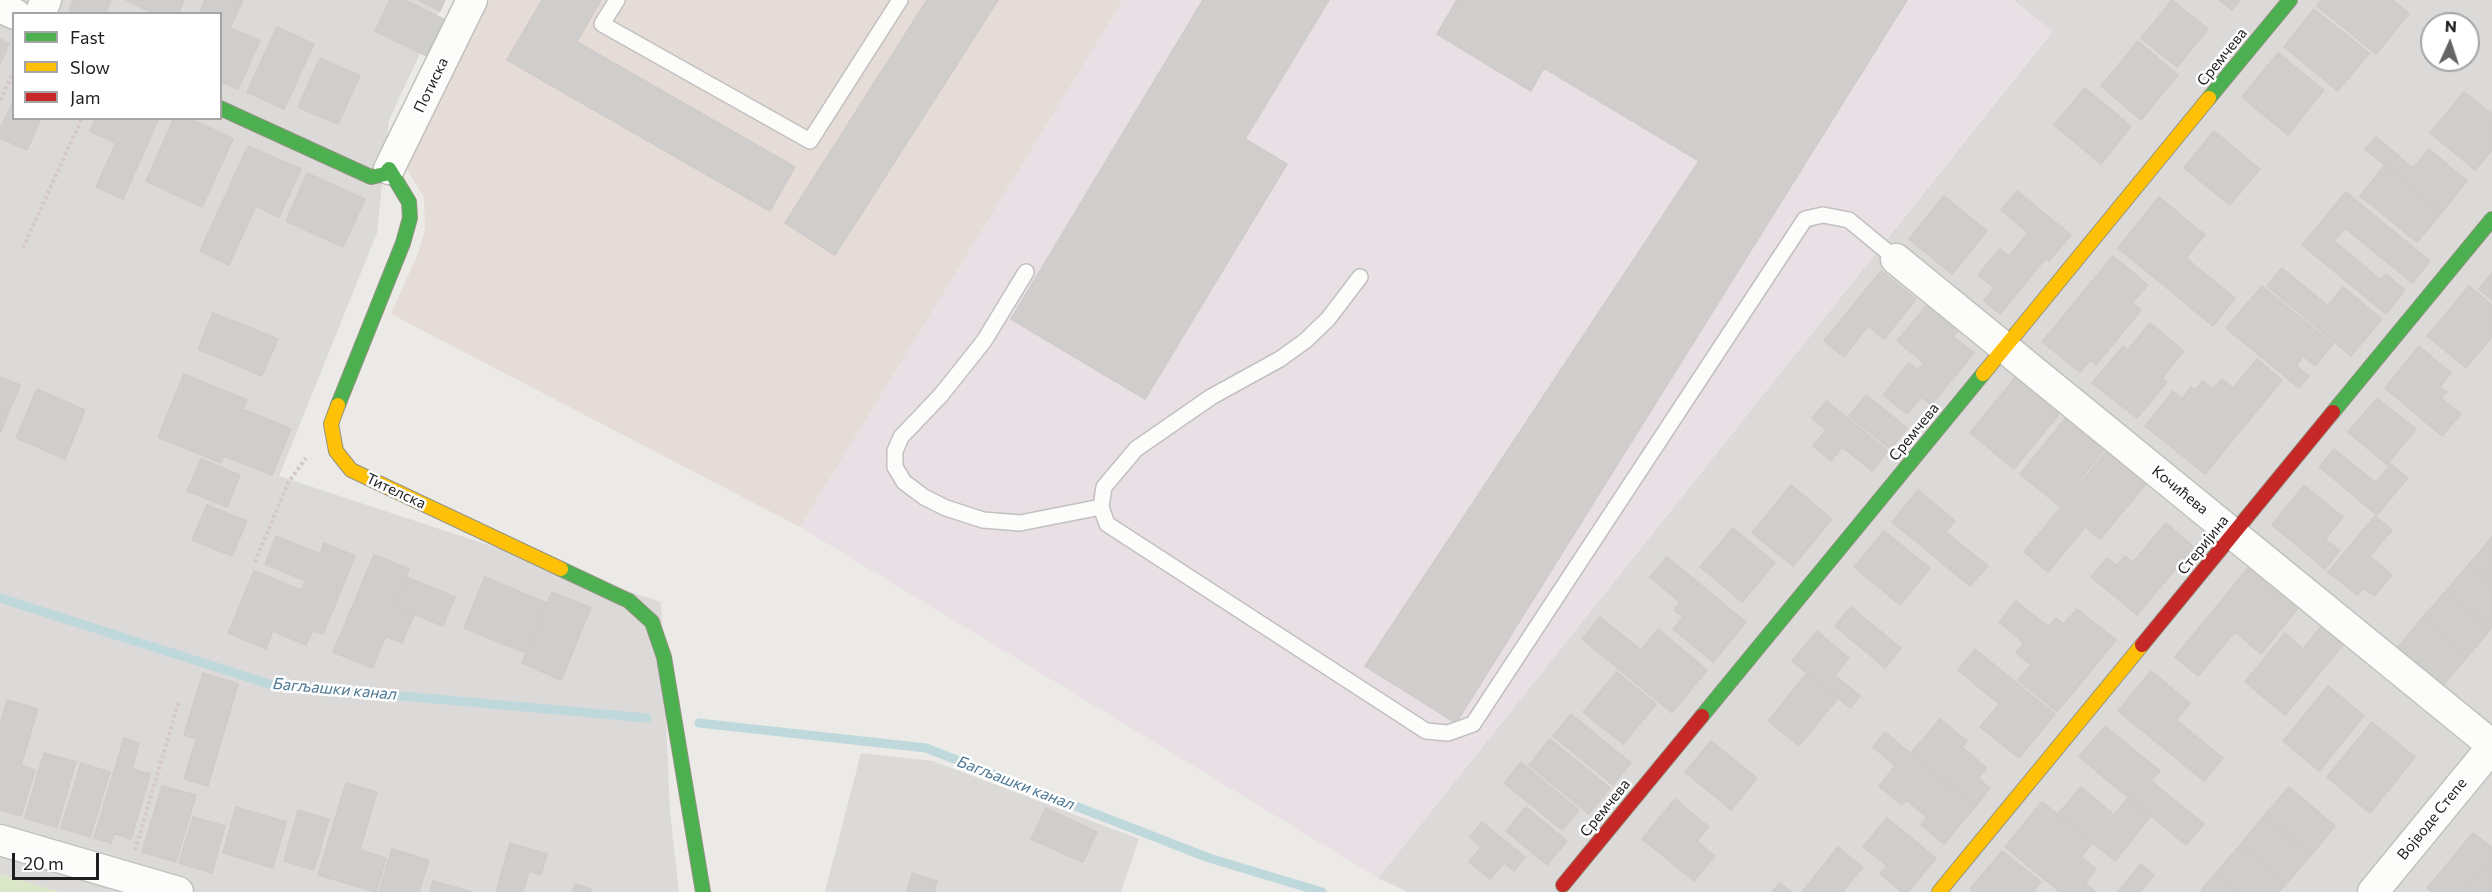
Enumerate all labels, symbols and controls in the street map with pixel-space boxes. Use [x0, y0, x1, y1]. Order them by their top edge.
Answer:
legend [12, 12, 222, 120]
north arrow [2420, 12, 2480, 72]
text: N [2444, 16, 2457, 35]
street label: Сремчева [2193, 24, 2251, 90]
text: Fast [70, 26, 105, 48]
street label: Потиска [410, 55, 452, 115]
text: Slow [70, 56, 110, 78]
text: Jam [70, 86, 100, 108]
street label: Сремчева [1885, 399, 1943, 465]
street label: Кочићева [2148, 462, 2212, 518]
street label: Тителска [363, 469, 429, 513]
street label: Стеријина [2174, 512, 2232, 578]
water label: Багљашки канал [272, 674, 398, 704]
water label: Багљашки канал [955, 752, 1077, 814]
street label: Војводе Степе [2393, 774, 2471, 864]
street label: Сремчева [1576, 775, 1634, 841]
scale bar [15, 841, 102, 879]
text: 20 m [23, 852, 64, 874]

